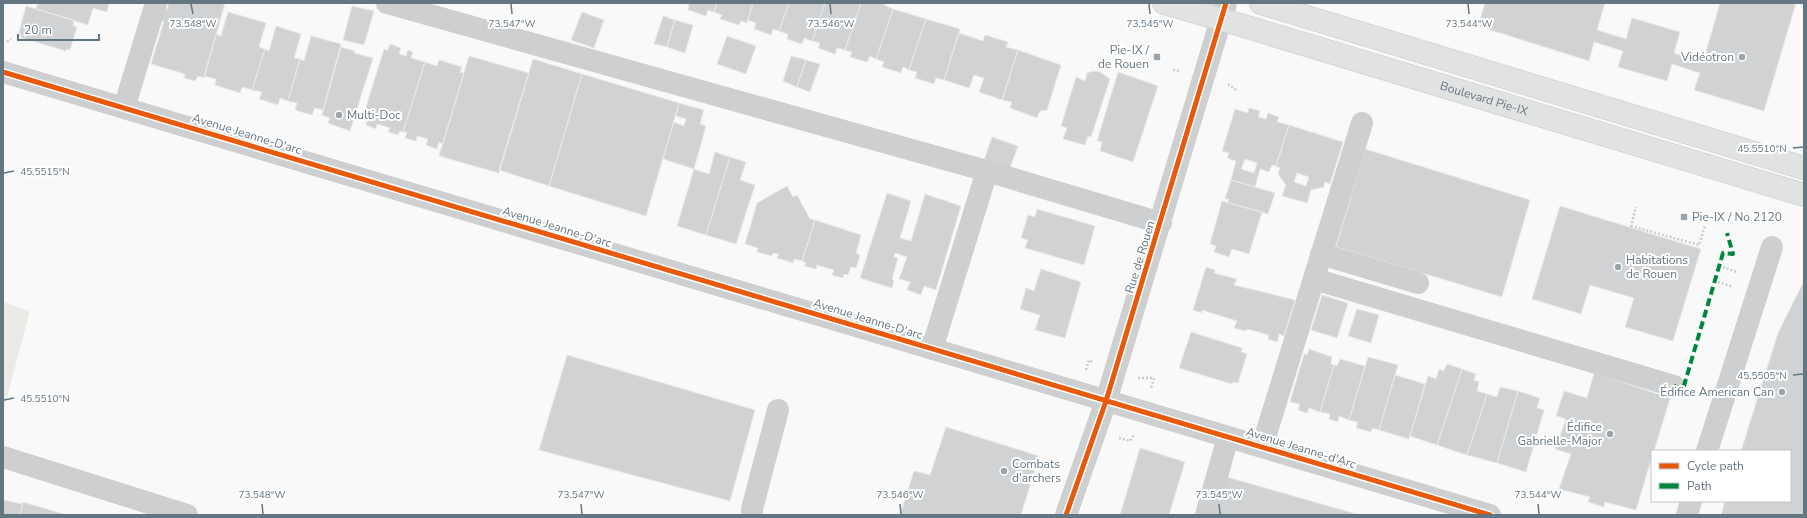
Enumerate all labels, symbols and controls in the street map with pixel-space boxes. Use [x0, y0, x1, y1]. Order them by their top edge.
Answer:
scale bar [18, 16, 99, 42]
text: 73.548°W [169, 17, 217, 31]
text: 73.547°W [488, 17, 536, 31]
text: 73.546°W [807, 17, 855, 31]
text: 73.545°W [1126, 17, 1174, 31]
text: 73.544°W [1445, 17, 1493, 31]
text: 20 m [24, 22, 52, 38]
place label: Pie-IX / de Rouen [1098, 42, 1150, 72]
place label: Vidéotron [1680, 49, 1734, 65]
marker: Pie-IX / de Rouen [1152, 52, 1162, 62]
marker: Vidéotron [1737, 52, 1747, 62]
street label: Boulevard Pie-IX [1438, 78, 1530, 119]
place label: Multi-Doc [347, 107, 401, 123]
street label: Avenue Jeanne-D'arc [190, 110, 304, 158]
marker: Multi-Doc [334, 110, 344, 120]
text: 45.5510°N [1737, 142, 1787, 156]
text: 45.5515°N [20, 165, 70, 179]
street label: Avenue Jeanne-D'arc [500, 203, 614, 251]
place label: Pie-IX / No 2120 [1692, 209, 1782, 225]
marker: Pie-IX / No 2120 [1679, 212, 1689, 222]
street label: Rue de Rouen [1121, 219, 1159, 295]
place label: Habitations de Rouen [1626, 252, 1688, 282]
marker: Habitations de Rouen [1613, 262, 1623, 272]
street label: Avenue Jeanne-D'arc [811, 295, 925, 343]
text: 45.5505°N [1737, 369, 1787, 383]
place label: Édifice American Can [1660, 384, 1774, 400]
marker: Édifice American Can [1777, 387, 1787, 397]
text: 45.5510°N [20, 392, 70, 406]
place label: Édifice Gabrielle-Major [1517, 419, 1603, 449]
street label: Avenue Jeanne-d'Arc [1244, 424, 1358, 472]
marker: Édifice Gabrielle-Major [1605, 429, 1615, 439]
legend [1651, 450, 1791, 502]
place label: Combats d'archers [1012, 456, 1061, 486]
text: Cycle path [1687, 458, 1744, 474]
marker: Combats d'archers [999, 466, 1009, 476]
text: Path [1687, 478, 1712, 494]
text: 73.548°W [238, 488, 286, 502]
text: 73.547°W [557, 488, 605, 502]
text: 73.546°W [876, 488, 924, 502]
text: 73.545°W [1195, 488, 1243, 502]
text: 73.544°W [1514, 488, 1562, 502]

